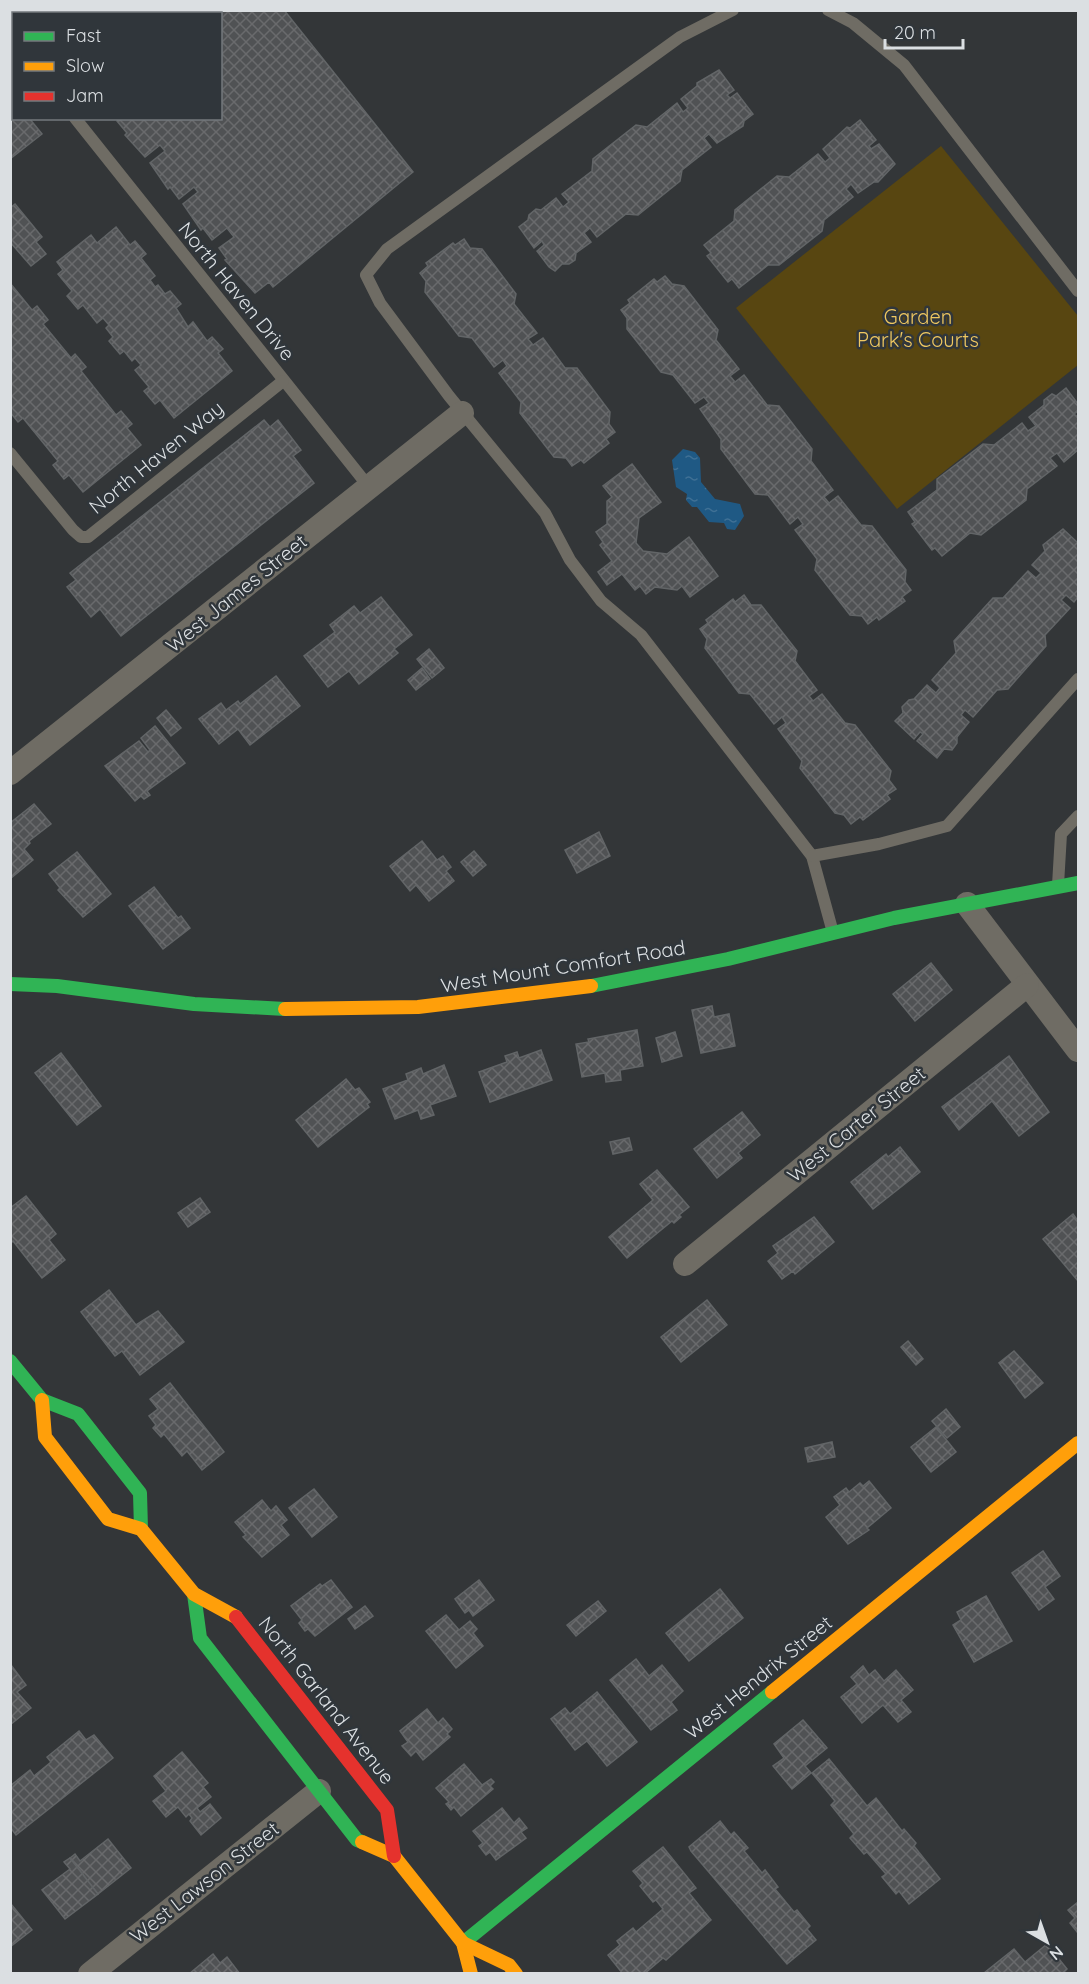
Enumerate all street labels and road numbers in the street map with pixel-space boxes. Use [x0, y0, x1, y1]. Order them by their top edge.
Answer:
street label: North Haven Drive [173, 217, 301, 365]
street label: North Haven Way [84, 395, 228, 519]
street label: West James Street [160, 528, 312, 658]
street label: West Mount Comfort Road [439, 934, 687, 998]
street label: West Carter Street [782, 1060, 930, 1187]
street label: West Hendrix Street [679, 1610, 837, 1744]
street label: North Garland Avenue [254, 1611, 400, 1789]
street label: West Lawson Street [124, 1816, 284, 1948]

